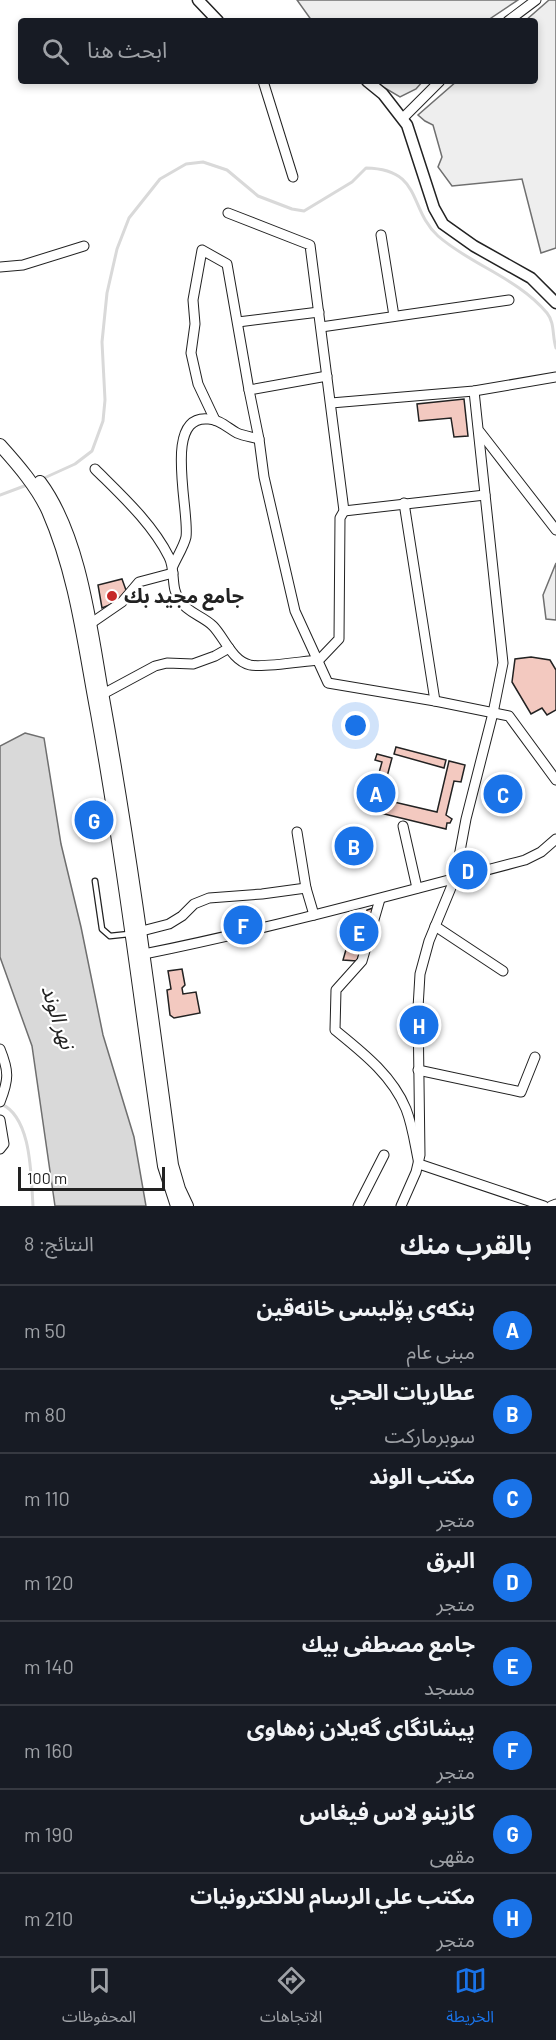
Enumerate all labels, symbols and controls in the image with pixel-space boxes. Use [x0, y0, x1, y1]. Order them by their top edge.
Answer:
search box [18, 18, 538, 84]
icon: search [39, 35, 72, 68]
text: ابحث هنا [87, 36, 167, 62]
place label: جامع مجيد بك [124, 583, 245, 611]
marker: جامع مجيد بك [105, 589, 119, 603]
your location [341, 711, 370, 740]
pin: A [356, 770, 395, 816]
pin: C [484, 772, 522, 816]
pin: G [74, 798, 113, 842]
pin: B [334, 824, 374, 868]
pin: D [448, 848, 488, 892]
pin: F [224, 902, 262, 948]
pin: E [340, 910, 378, 954]
water label: نهر الوند [36, 981, 82, 1053]
pin: H [400, 1002, 438, 1048]
scale bar [18, 1164, 165, 1192]
text: 100 m [27, 1168, 67, 1187]
text: بالقرب منك [400, 1228, 532, 1259]
text: النتائج: 8 [24, 1231, 94, 1255]
text: بنکەی پۆلیسی خانەقین [256, 1294, 475, 1320]
text: 50 m [24, 1318, 66, 1342]
text: A [506, 1318, 519, 1342]
text: مبنى عام [407, 1339, 475, 1363]
text: عطاريات الحجي [330, 1378, 475, 1404]
text: 80 m [24, 1402, 66, 1426]
text: B [506, 1402, 519, 1426]
text: سوبرماركت [384, 1423, 475, 1447]
text: مكتب الوند [369, 1462, 475, 1488]
text: 110 m [24, 1486, 70, 1510]
text: C [506, 1486, 519, 1510]
text: متجر [436, 1507, 475, 1531]
text: البرق [426, 1546, 475, 1572]
text: 120 m [24, 1570, 74, 1594]
text: D [506, 1570, 519, 1594]
text: متجر [436, 1591, 475, 1615]
text: جامع مصطفى بيك [302, 1630, 475, 1656]
text: 140 m [24, 1654, 74, 1678]
text: E [507, 1654, 518, 1678]
text: مسجد [424, 1675, 475, 1699]
text: پیشانگای گەیلان زەهاوی [247, 1714, 475, 1740]
text: 160 m [24, 1738, 73, 1762]
text: F [507, 1738, 518, 1762]
text: متجر [436, 1759, 475, 1783]
text: كازينو لاس فيغاس [300, 1798, 475, 1824]
text: 190 m [24, 1822, 73, 1846]
text: G [506, 1822, 519, 1846]
text: مقهى [430, 1843, 475, 1867]
text: مكتب علي الرسام للالكترونيات [190, 1882, 475, 1908]
text: 210 m [24, 1906, 73, 1930]
text: H [506, 1906, 519, 1930]
text: متجر [436, 1927, 475, 1951]
tab: المحفوظات [62, 1964, 136, 2034]
tab: الاتجاهات [260, 1964, 322, 2034]
tab: الخريطة [446, 1964, 494, 2034]

